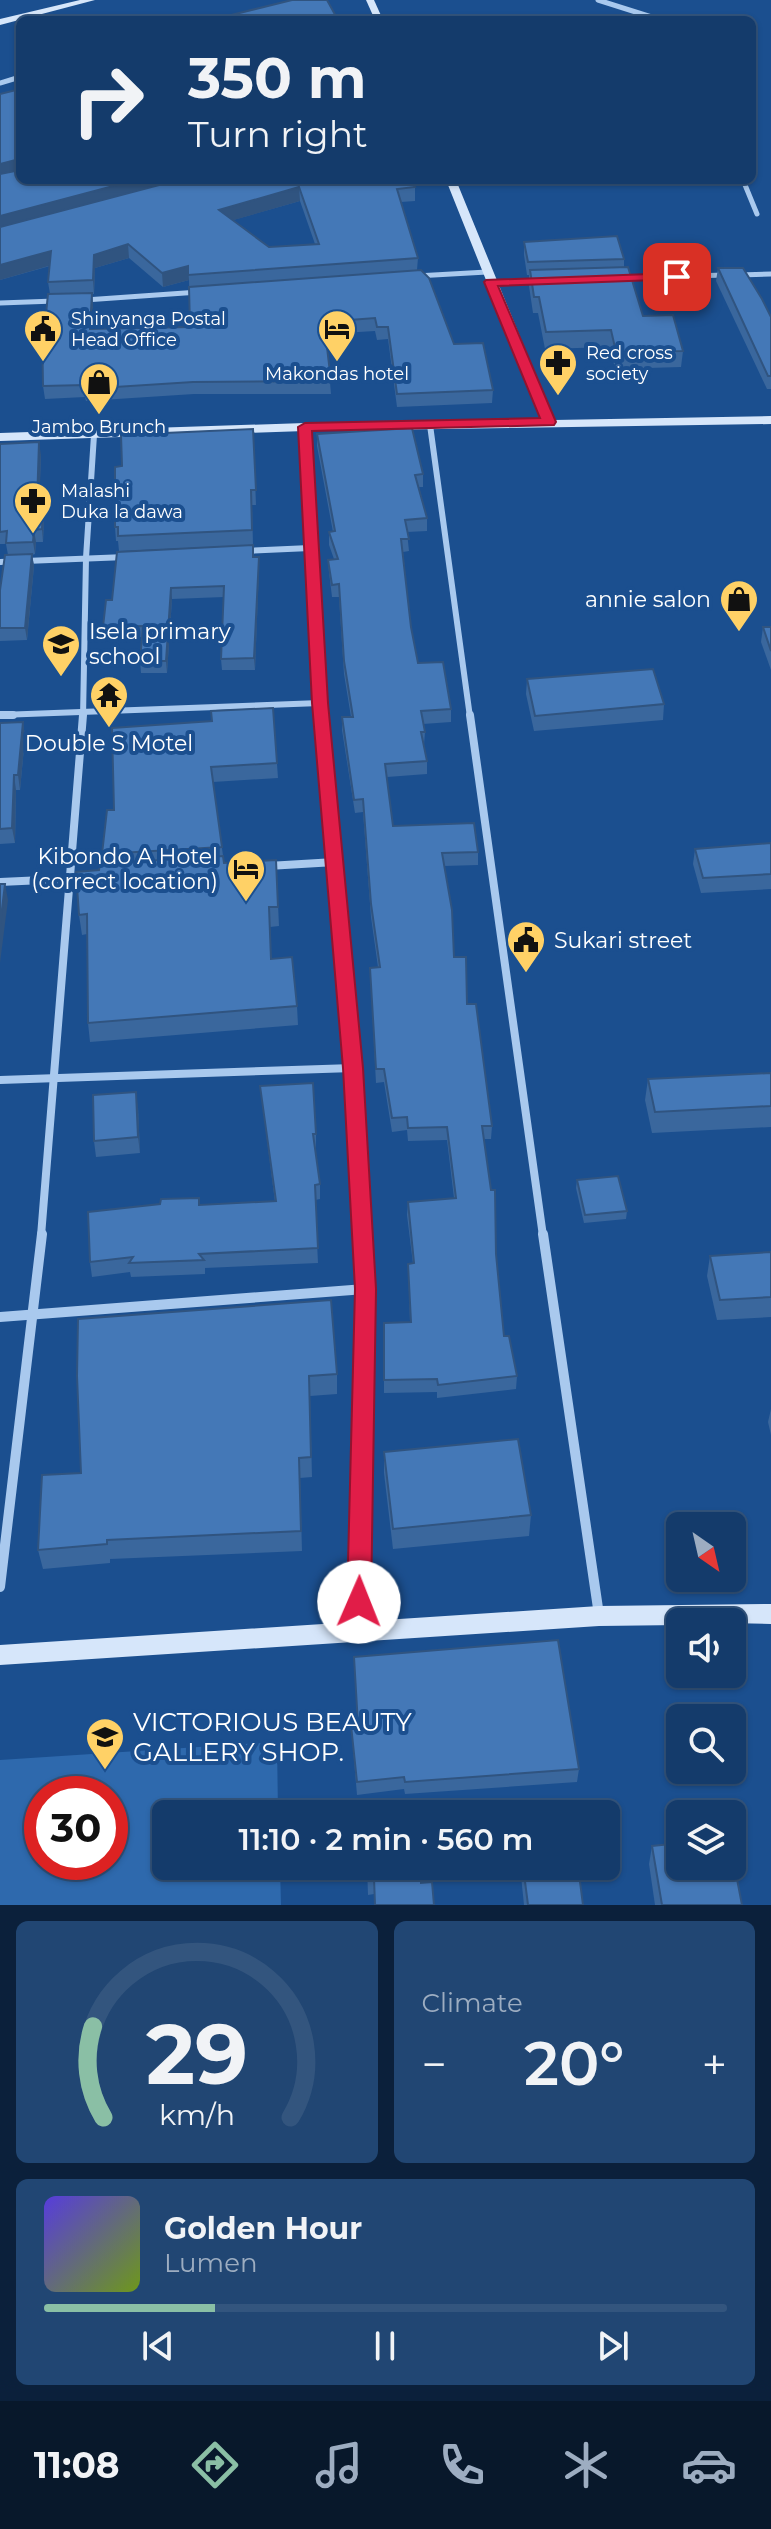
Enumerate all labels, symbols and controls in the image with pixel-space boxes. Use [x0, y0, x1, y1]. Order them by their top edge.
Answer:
text: 350 m [188, 44, 367, 112]
icon: right [56, 48, 160, 152]
text: Turn right [188, 112, 368, 156]
pin [643, 243, 711, 311]
icon: arrive [655, 255, 699, 299]
public building icon: Shinyanga Postal Head Office [22, 308, 64, 363]
place label: Shinyanga Postal Head Office [71, 308, 226, 351]
hotel icon: Makondas hotel [316, 308, 358, 363]
pharmacy icon: Red cross society [537, 342, 579, 397]
place label: Red cross society [586, 342, 673, 385]
shop icon: Jambo Brunch [78, 361, 120, 416]
place label: Makondas hotel [265, 363, 409, 385]
place label: Jambo Brunch [31, 416, 166, 438]
pharmacy icon: Malashi Duka la dawa [12, 480, 54, 535]
place label: Malashi Duka la dawa [61, 480, 183, 523]
shop icon: annie salon [718, 578, 760, 633]
place label: annie salon [585, 586, 711, 613]
place label: Isela primary school [89, 618, 231, 670]
school or university icon: Isela primary school [40, 623, 82, 678]
temple icon: Double S Motel [88, 674, 130, 729]
place label: Double S Motel [25, 730, 193, 757]
place label: Kibondo A Hotel (correct location) [31, 843, 218, 895]
hotel icon: Kibondo A Hotel (correct location) [225, 848, 267, 903]
public building icon: Sukari street [505, 919, 547, 974]
place label: Sukari street [554, 927, 692, 954]
north arrow [666, 1512, 746, 1592]
map controls [666, 1512, 746, 1880]
position arrow [317, 1560, 401, 1644]
button: sound [666, 1608, 746, 1688]
button: search [666, 1704, 746, 1784]
place label: VICTORIOUS BEAUTY GALLERY SHOP. [133, 1706, 412, 1768]
school or university icon: VICTORIOUS BEAUTY GALLERY SHOP. [84, 1716, 126, 1771]
speed limit sign: 30 [24, 1776, 128, 1880]
button: layers [666, 1800, 746, 1880]
text: 11:10 · 2 min · 560 m [239, 1821, 533, 1858]
text: Climate [422, 1987, 523, 2019]
text: 29 [146, 2003, 248, 2105]
text: 20° [524, 2027, 624, 2100]
text: − [422, 2037, 447, 2091]
text: + [702, 2037, 727, 2091]
text: km/h [159, 2097, 235, 2132]
text: Golden Hour [164, 2210, 362, 2247]
text: Lumen [164, 2247, 257, 2279]
icon: previous [136, 2324, 180, 2368]
icon: pause [363, 2324, 407, 2368]
icon: next [591, 2324, 635, 2368]
icon: directions [187, 2437, 243, 2493]
icon: music [311, 2437, 367, 2493]
icon: phone [434, 2437, 490, 2493]
icon: climate [558, 2437, 614, 2493]
icon: car [681, 2437, 737, 2493]
text: 11:08 [34, 2443, 120, 2487]

